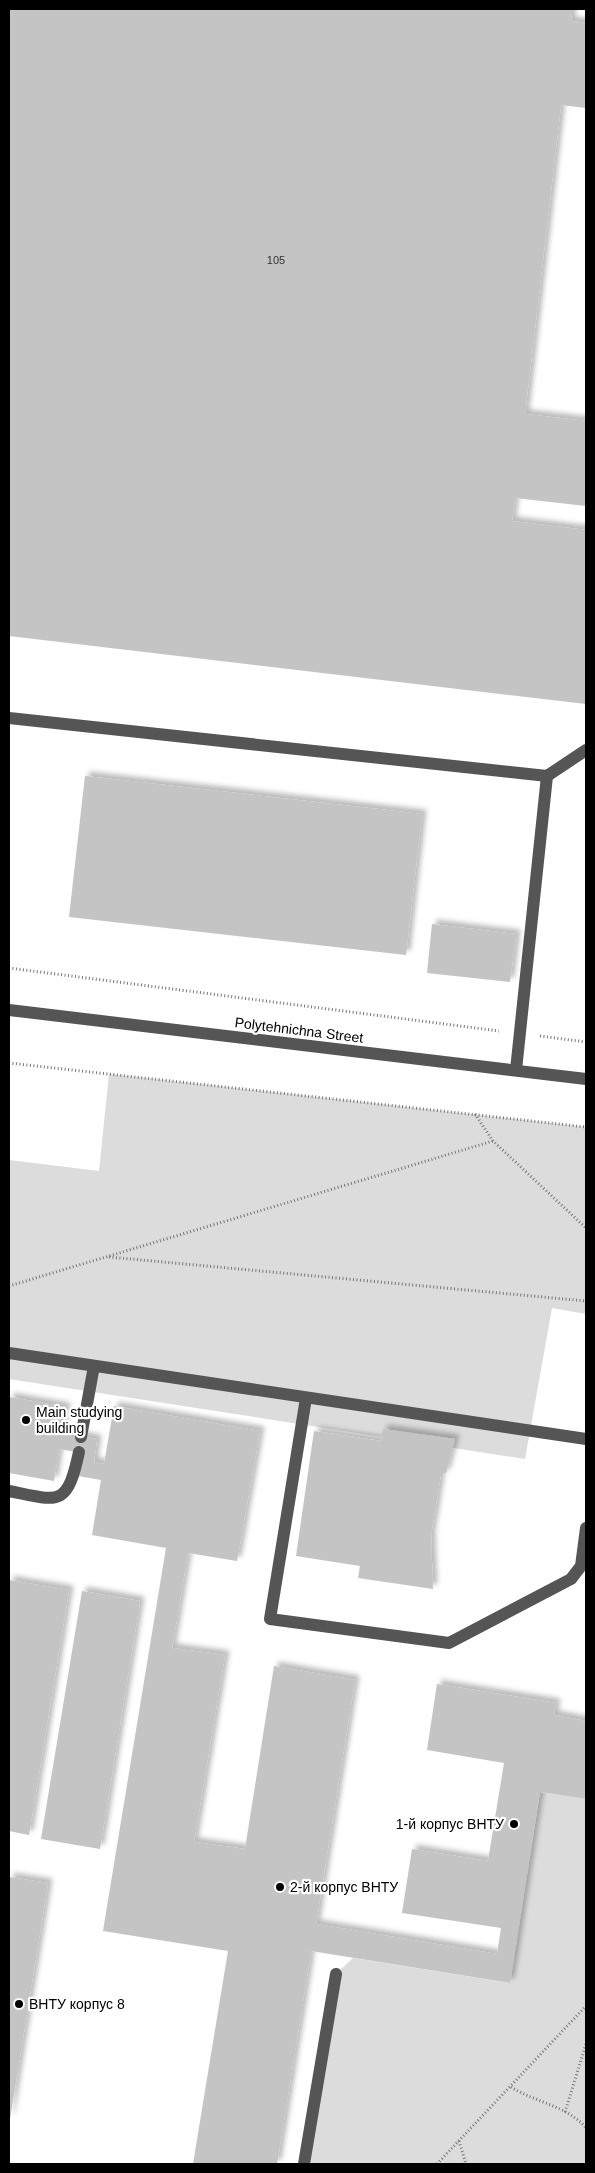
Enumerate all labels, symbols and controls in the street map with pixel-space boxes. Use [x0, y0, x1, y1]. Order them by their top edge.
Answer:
house number: 105 [267, 254, 285, 266]
street label: Polytehnichna Street [234, 1014, 364, 1046]
place label: Main studying building [36, 1404, 122, 1436]
marker: Main studying building [20, 1414, 32, 1426]
place label: 1-й корпус ВНТУ [396, 1816, 504, 1832]
marker: 1-й корпус ВНТУ [508, 1818, 520, 1830]
place label: 2-й корпус ВНТУ [290, 1879, 398, 1895]
marker: 2-й корпус ВНТУ [274, 1881, 286, 1893]
place label: ВНТУ корпус 8 [29, 1996, 125, 2012]
marker: ВНТУ корпус 8 [13, 1998, 25, 2010]

